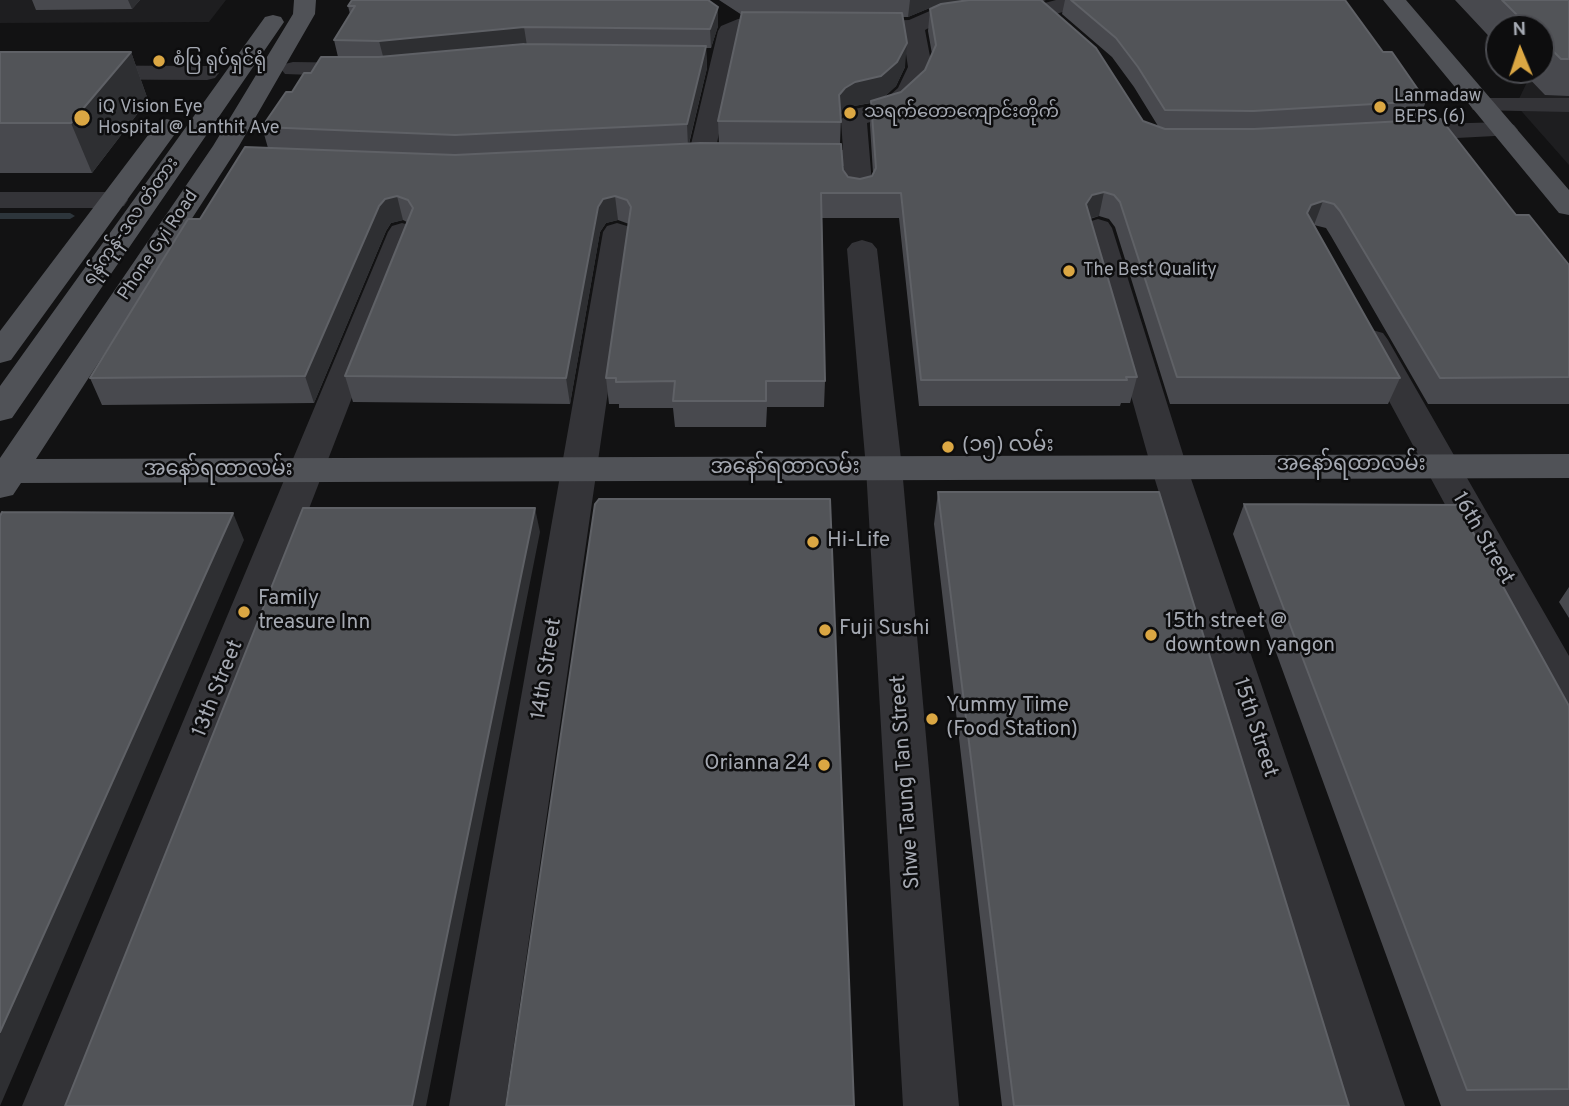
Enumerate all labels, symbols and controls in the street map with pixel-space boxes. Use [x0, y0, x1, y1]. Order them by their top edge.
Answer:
north arrow [1485, 14, 1555, 84]
text: N [1512, 18, 1527, 42]
place label: စံပြ ရုပ်ရှင်ရုံ [173, 50, 266, 72]
marker: စံပြ ရုပ်ရှင်ရုံ [151, 53, 167, 69]
place label: Lanmadaw BEPS (6) [1394, 86, 1481, 128]
place label: iQ Vision Eye Hospital @ Lanthit Ave [98, 97, 279, 140]
marker: Lanmadaw BEPS (6) [1372, 99, 1388, 115]
place label: သရက်တောကျောင်းတိုက် [864, 102, 1059, 124]
marker: သရက်တောကျောင်းတိုက် [842, 105, 858, 121]
marker: iQ Vision Eye Hospital @ Lanthit Ave [72, 108, 92, 128]
street label: ရန်ကုန်-ဒလ တံတား [80, 154, 184, 290]
street label: Phone Gyi Road [114, 187, 204, 305]
place label: The Best Quality [1083, 260, 1217, 282]
marker: The Best Quality [1061, 263, 1077, 279]
place label: (၁၅) လမ်း [962, 434, 1054, 460]
marker: (၁၅) လမ်း [940, 439, 956, 455]
street label: အနော်ရထာလမ်း [1276, 453, 1426, 479]
street label: အနော်ရထာလမ်း [710, 456, 860, 482]
street label: အနော်ရထာလမ်း [143, 458, 293, 484]
street label: 16th Street [1445, 488, 1519, 590]
place label: Hi-Life [827, 529, 890, 555]
marker: Hi-Life [805, 534, 821, 550]
place label: Family treasure Inn [258, 587, 370, 637]
marker: Family treasure Inn [236, 604, 252, 620]
place label: 15th street @ downtown yangon [1165, 610, 1335, 660]
street label: 14th Street [528, 616, 568, 722]
place label: Fuji Sushi [839, 617, 930, 643]
marker: Fuji Sushi [817, 622, 833, 638]
marker: 15th street @ downtown yangon [1143, 627, 1159, 643]
street label: 13th Street [188, 637, 250, 741]
street label: Shwe Taung Tan Street [887, 674, 927, 890]
street label: 15th Street [1226, 675, 1282, 781]
place label: Yummy Time (Food Station) [946, 694, 1078, 744]
marker: Yummy Time (Food Station) [924, 711, 940, 727]
place label: Orianna 24 [704, 752, 810, 778]
marker: Orianna 24 [816, 757, 832, 773]

